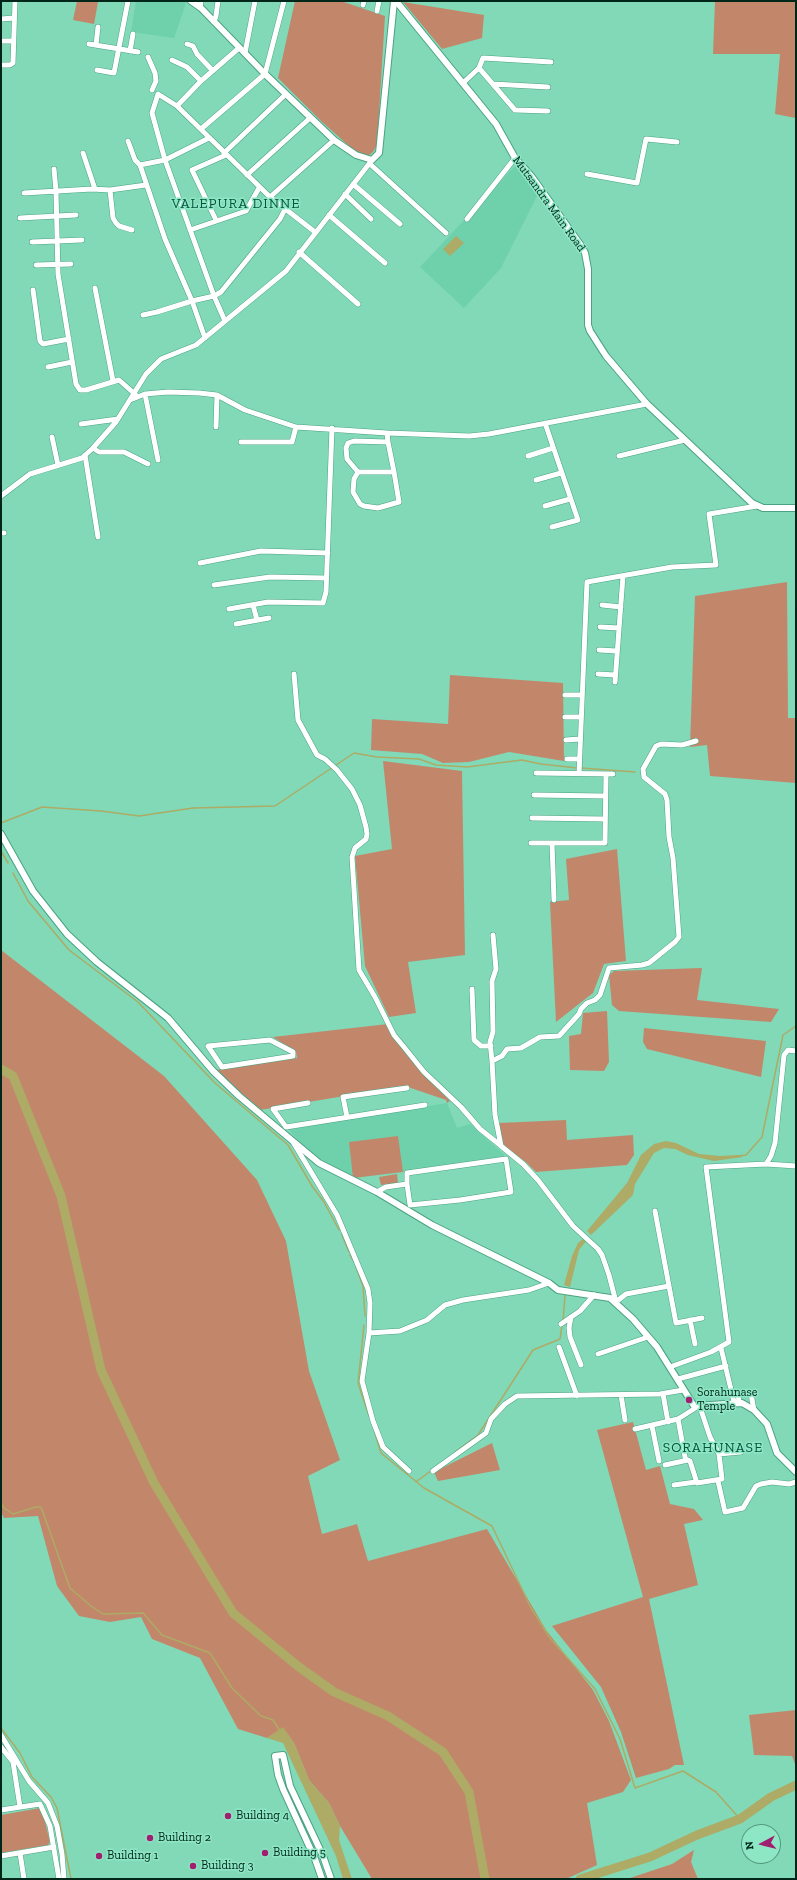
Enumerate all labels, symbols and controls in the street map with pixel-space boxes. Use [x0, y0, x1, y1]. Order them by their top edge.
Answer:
street label: Mutsandra Main Road [509, 153, 589, 255]
district label: VALEPURA DINNE [171, 196, 301, 212]
place label: Sorahunase Temple [697, 1386, 757, 1414]
marker: Sorahunase Temple [684, 1395, 694, 1405]
district label: SORAHUNASE [663, 1440, 763, 1456]
place label: Building 4 [236, 1809, 289, 1823]
marker: Building 4 [223, 1811, 233, 1821]
north arrow [741, 1824, 781, 1864]
place label: Building 2 [158, 1831, 211, 1845]
marker: Building 2 [145, 1833, 155, 1843]
text: N [743, 1840, 757, 1850]
place label: Building 5 [273, 1846, 326, 1860]
marker: Building 5 [260, 1848, 270, 1858]
place label: Building 1 [107, 1849, 158, 1863]
marker: Building 1 [94, 1851, 104, 1861]
place label: Building 3 [201, 1859, 254, 1873]
marker: Building 3 [188, 1861, 198, 1871]

